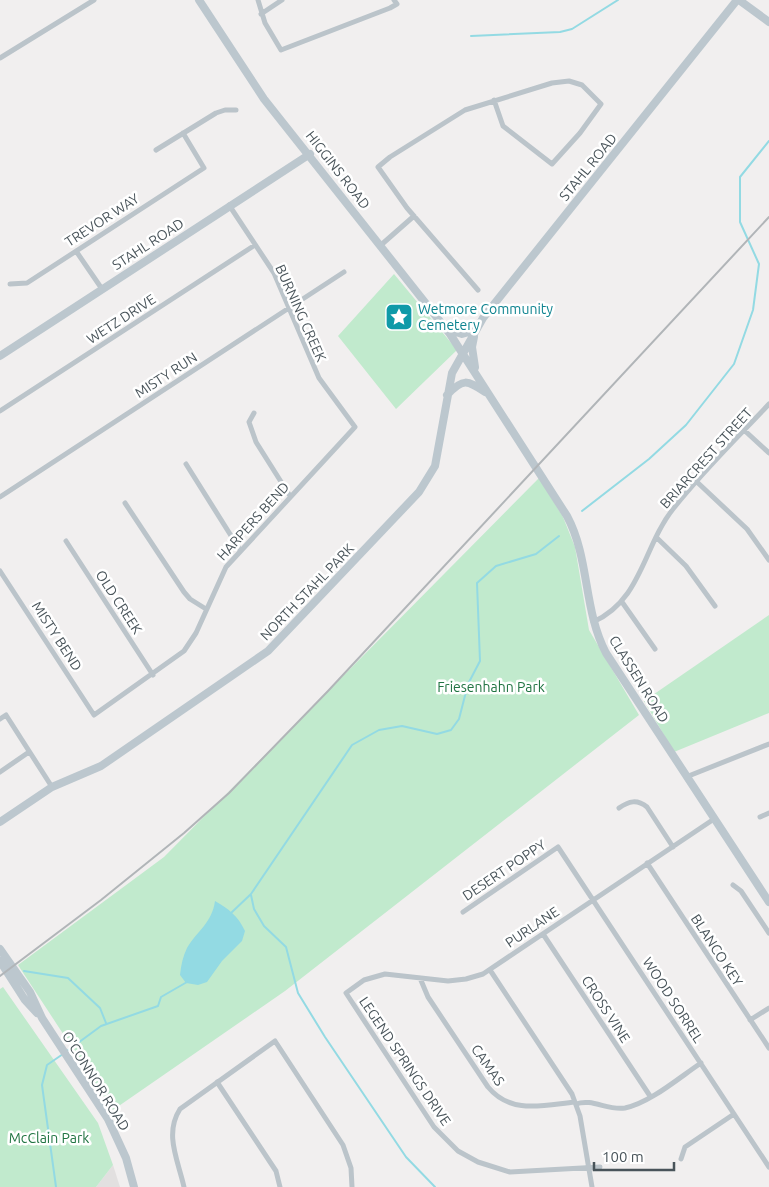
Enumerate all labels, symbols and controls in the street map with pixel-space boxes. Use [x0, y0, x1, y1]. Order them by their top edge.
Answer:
street label: HIGGINS ROAD [303, 128, 373, 212]
street label: STAHL ROAD [556, 130, 620, 204]
street label: TREVOR WAY [62, 190, 142, 250]
street label: STAHL ROAD [109, 215, 187, 273]
street label: BURNING CREEK [272, 262, 330, 365]
street label: WETZ DRIVE [84, 291, 158, 347]
place label: Wetmore Community Cemetery [418, 301, 553, 333]
place icon: Wetmore Community Cemetery [384, 302, 414, 332]
street label: MISTY RUN [132, 349, 200, 401]
street label: BRIARCREST STREET [657, 404, 755, 512]
street label: HARPERS BEND [214, 479, 292, 563]
street label: NORTH STAHL PARK [257, 540, 358, 644]
street label: OLD CREEK [93, 567, 146, 637]
street label: MISTY BEND [29, 598, 85, 674]
street label: CLASSEN ROAD [606, 633, 672, 726]
park label: Friesenhahn Park [437, 679, 545, 695]
street label: DESERT POPPY [459, 836, 549, 904]
street label: PURLANE [502, 903, 562, 951]
street label: BLANCO KEY [688, 911, 746, 989]
street label: WOOD SORREL [639, 954, 707, 1046]
street label: CROSS VINE [578, 973, 634, 1045]
street label: LEGEND SPRINGS DRIVE [356, 994, 454, 1129]
street label: O'CONNOR ROAD [59, 1028, 133, 1134]
street label: CAMAS [468, 1041, 508, 1089]
park label: McClain Park [9, 1130, 89, 1146]
scale bar [594, 1140, 674, 1172]
text: 100 m [602, 1148, 644, 1165]

